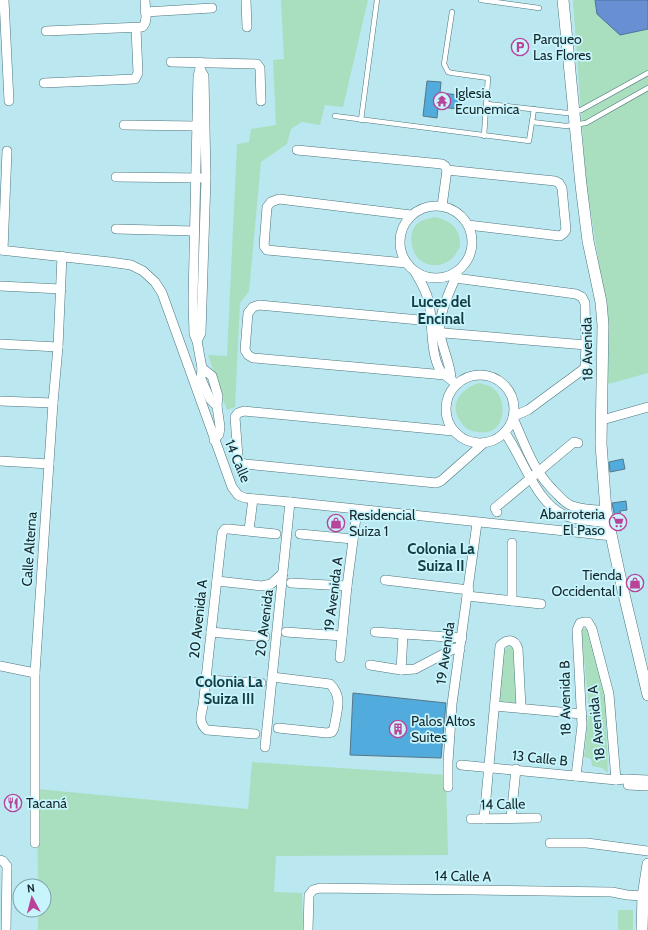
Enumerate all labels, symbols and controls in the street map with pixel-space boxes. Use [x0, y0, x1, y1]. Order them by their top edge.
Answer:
place label: Parqueo Las Flores [533, 30, 591, 64]
parking icon: Parqueo Las Flores [510, 37, 530, 57]
place label: Iglesia Ecunemica [455, 84, 520, 118]
temple icon: Iglesia Ecunemica [432, 91, 452, 111]
district label: Luces del Encinal [411, 293, 471, 328]
street label: 18 Avenida [577, 317, 597, 381]
street label: 14 Calle [221, 437, 255, 485]
place label: Abarroteria El Paso [540, 505, 605, 539]
place label: Residencial Suiza 1 [349, 506, 416, 540]
street label: Calle Alterna [17, 511, 41, 587]
supermarket icon: Abarroteria El Paso [608, 512, 628, 532]
shop icon: Residencial Suiza 1 [326, 513, 346, 533]
district label: Colonia La Suiza II [407, 540, 475, 575]
street label: 19 Avenida A [320, 555, 347, 632]
place label: Tienda Occidental I [552, 566, 622, 600]
shop icon: Tienda Occidental I [625, 573, 645, 593]
street label: 20 Avenida A [185, 578, 211, 659]
street label: 20 Avenida [251, 588, 277, 658]
street label: 19 Avenida [432, 620, 458, 685]
street label: 18 Avenida B [555, 660, 575, 736]
district label: Colonia La Suiza III [195, 673, 263, 708]
street label: 18 Avenida A [583, 684, 609, 761]
place label: Palos Altos Suites [411, 712, 476, 746]
building icon: Palos Altos Suites [388, 719, 408, 739]
street label: 13 Calle B [511, 746, 569, 770]
restaurant icon: Tacaná [3, 793, 23, 813]
place label: Tacaná [26, 794, 67, 812]
street label: 14 Calle [480, 795, 526, 813]
street label: 14 Calle A [435, 867, 492, 885]
north arrow [12, 878, 52, 918]
text: N [26, 881, 35, 895]

